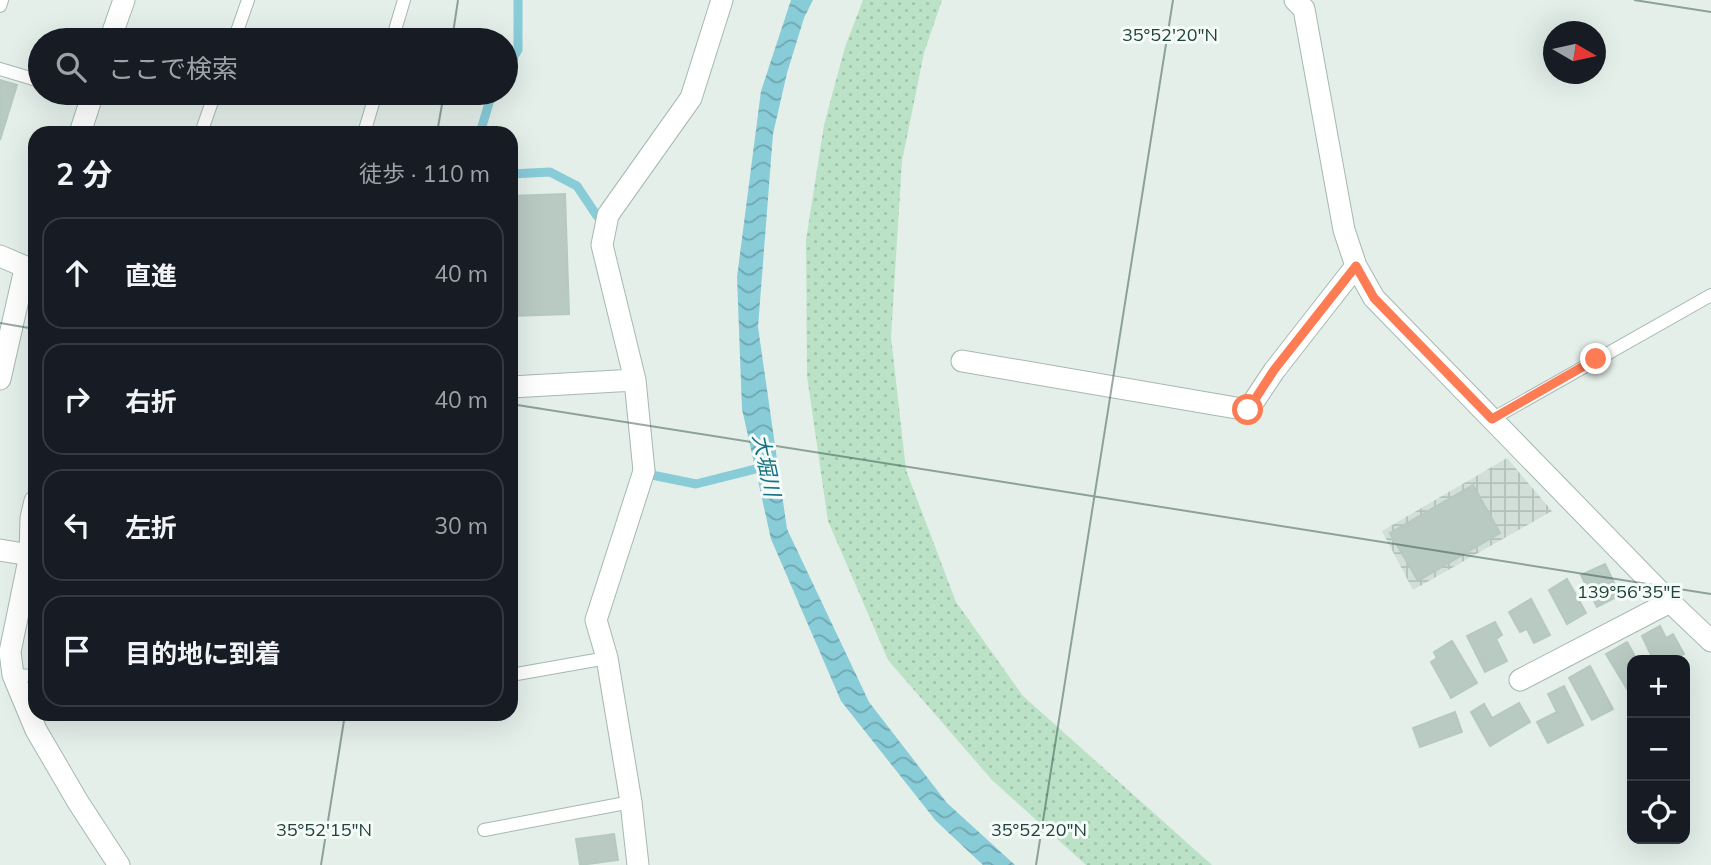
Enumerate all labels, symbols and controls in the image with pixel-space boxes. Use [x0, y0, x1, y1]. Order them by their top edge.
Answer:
north arrow [1543, 21, 1606, 84]
text: 35°52'20"N [1122, 23, 1218, 46]
search box [28, 28, 518, 105]
icon: search [52, 48, 90, 86]
text: ここで検索 [108, 52, 238, 85]
text: 2 分 [56, 155, 112, 193]
text: 徒歩 · 110 m [359, 159, 490, 188]
icon: ahead [58, 254, 96, 292]
text: 直進 [125, 259, 177, 292]
text: 40 m [434, 259, 488, 288]
route end [1580, 343, 1611, 374]
icon: right [58, 380, 96, 418]
text: 右折 [125, 385, 177, 418]
text: 40 m [434, 385, 488, 414]
route start [1232, 394, 1263, 425]
water label: 大堀川 [748, 431, 787, 500]
icon: left [58, 506, 96, 544]
text: 左折 [125, 511, 177, 544]
text: 30 m [434, 511, 488, 540]
text: 139°56'35"E [1577, 580, 1681, 603]
icon: arrive [58, 632, 96, 670]
text: 目的地に到着 [125, 637, 281, 670]
map controls [1627, 655, 1690, 844]
button: + [1627, 655, 1690, 718]
button: − [1627, 718, 1690, 781]
button: locate [1627, 781, 1690, 844]
text: 35°52'15"N [276, 818, 372, 841]
text: 35°52'20"N [991, 818, 1087, 841]

